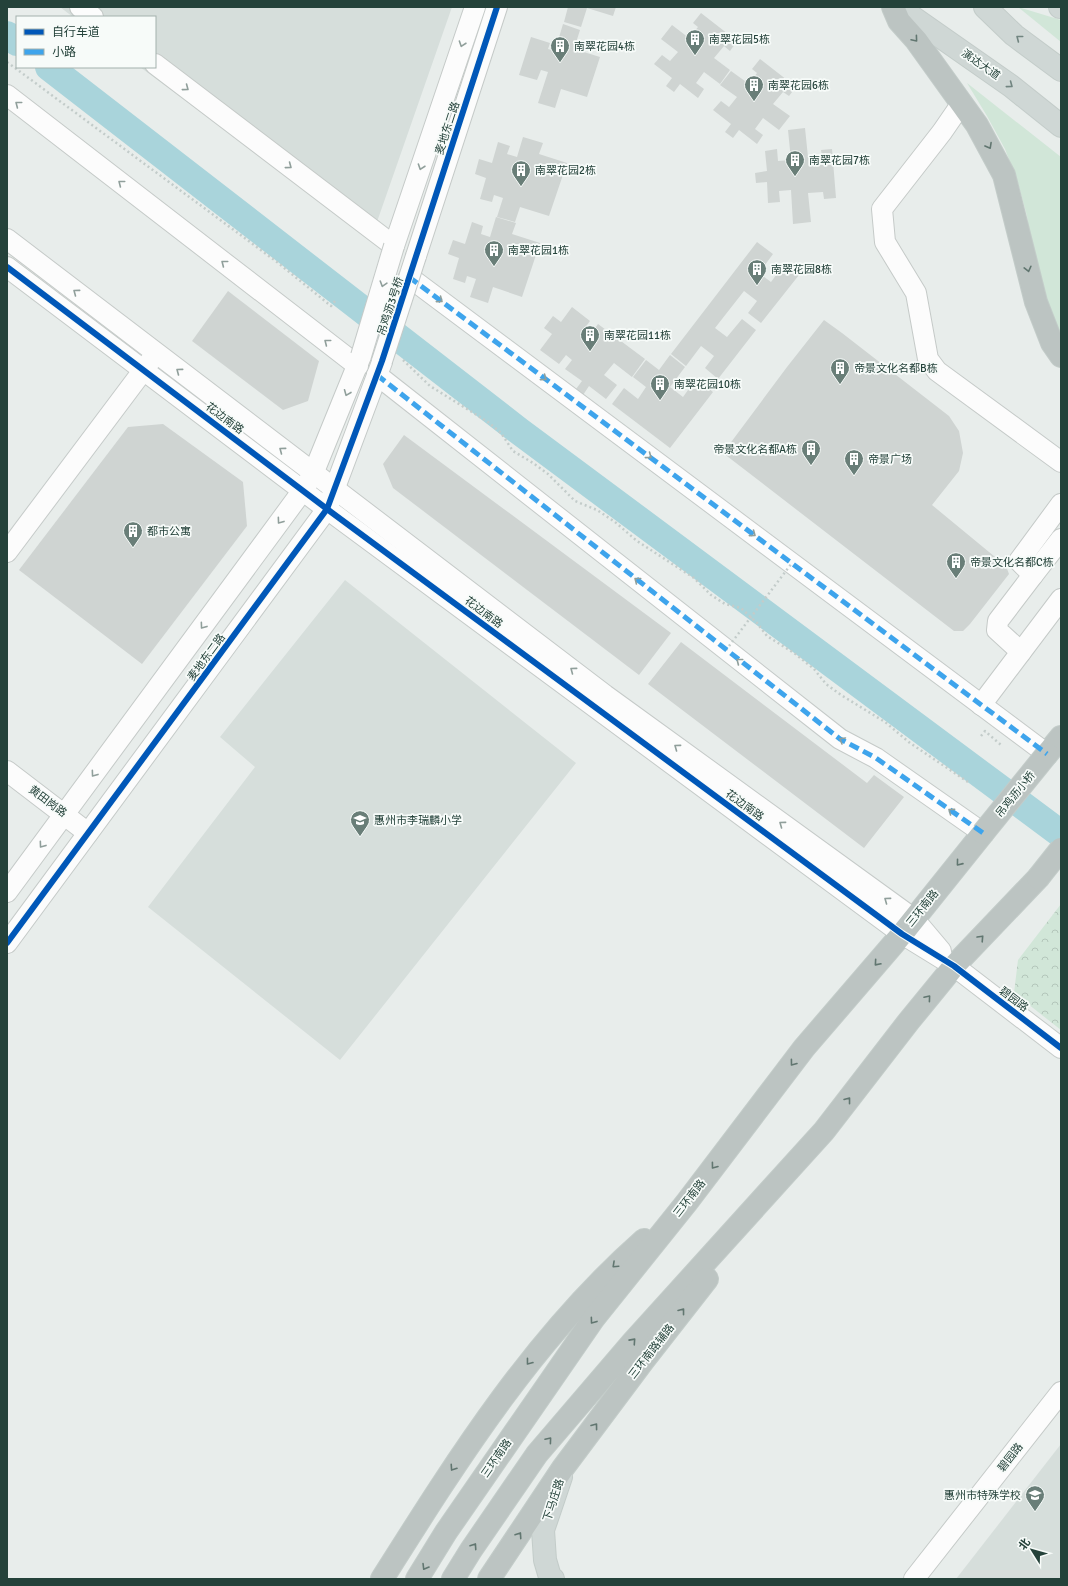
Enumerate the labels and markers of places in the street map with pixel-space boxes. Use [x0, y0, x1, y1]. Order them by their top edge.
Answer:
building icon: 南翠花园5栋 [684, 28, 706, 56]
place label: 南翠花园5栋 [709, 33, 770, 46]
building icon: 南翠花园4栋 [549, 35, 571, 63]
place label: 南翠花园4栋 [574, 40, 635, 53]
building icon: 南翠花园6栋 [743, 74, 765, 102]
place label: 南翠花园6栋 [768, 79, 829, 92]
building icon: 南翠花园7栋 [784, 149, 806, 177]
place label: 南翠花园7栋 [809, 154, 870, 167]
building icon: 南翠花园2栋 [510, 159, 532, 187]
place label: 南翠花园2栋 [535, 164, 596, 177]
building icon: 南翠花园1栋 [483, 239, 505, 267]
place label: 南翠花园1栋 [508, 244, 569, 257]
building icon: 南翠花园8栋 [746, 258, 768, 286]
place label: 南翠花园8栋 [771, 263, 832, 276]
building icon: 南翠花园11栋 [579, 324, 601, 352]
place label: 南翠花园11栋 [604, 329, 671, 342]
building icon: 帝景文化名都B栋 [829, 357, 851, 385]
place label: 帝景文化名都B栋 [854, 362, 938, 375]
building icon: 南翠花园10栋 [649, 373, 671, 401]
place label: 南翠花园10栋 [674, 378, 741, 391]
building icon: 帝景文化名都A栋 [800, 438, 822, 466]
place label: 帝景文化名都A栋 [713, 443, 797, 456]
building icon: 帝景广场 [843, 448, 865, 476]
place label: 帝景广场 [868, 453, 912, 466]
building icon: 都市公寓 [122, 520, 144, 548]
place label: 都市公寓 [147, 525, 191, 538]
building icon: 帝景文化名都C栋 [945, 551, 967, 579]
place label: 帝景文化名都C栋 [970, 556, 1054, 569]
school or university icon: 惠州市李瑞麟小学 [349, 809, 371, 837]
place label: 惠州市李瑞麟小学 [374, 814, 462, 827]
school or university icon: 惠州市特殊学校 [1024, 1484, 1046, 1512]
place label: 惠州市特殊学校 [944, 1489, 1021, 1502]

